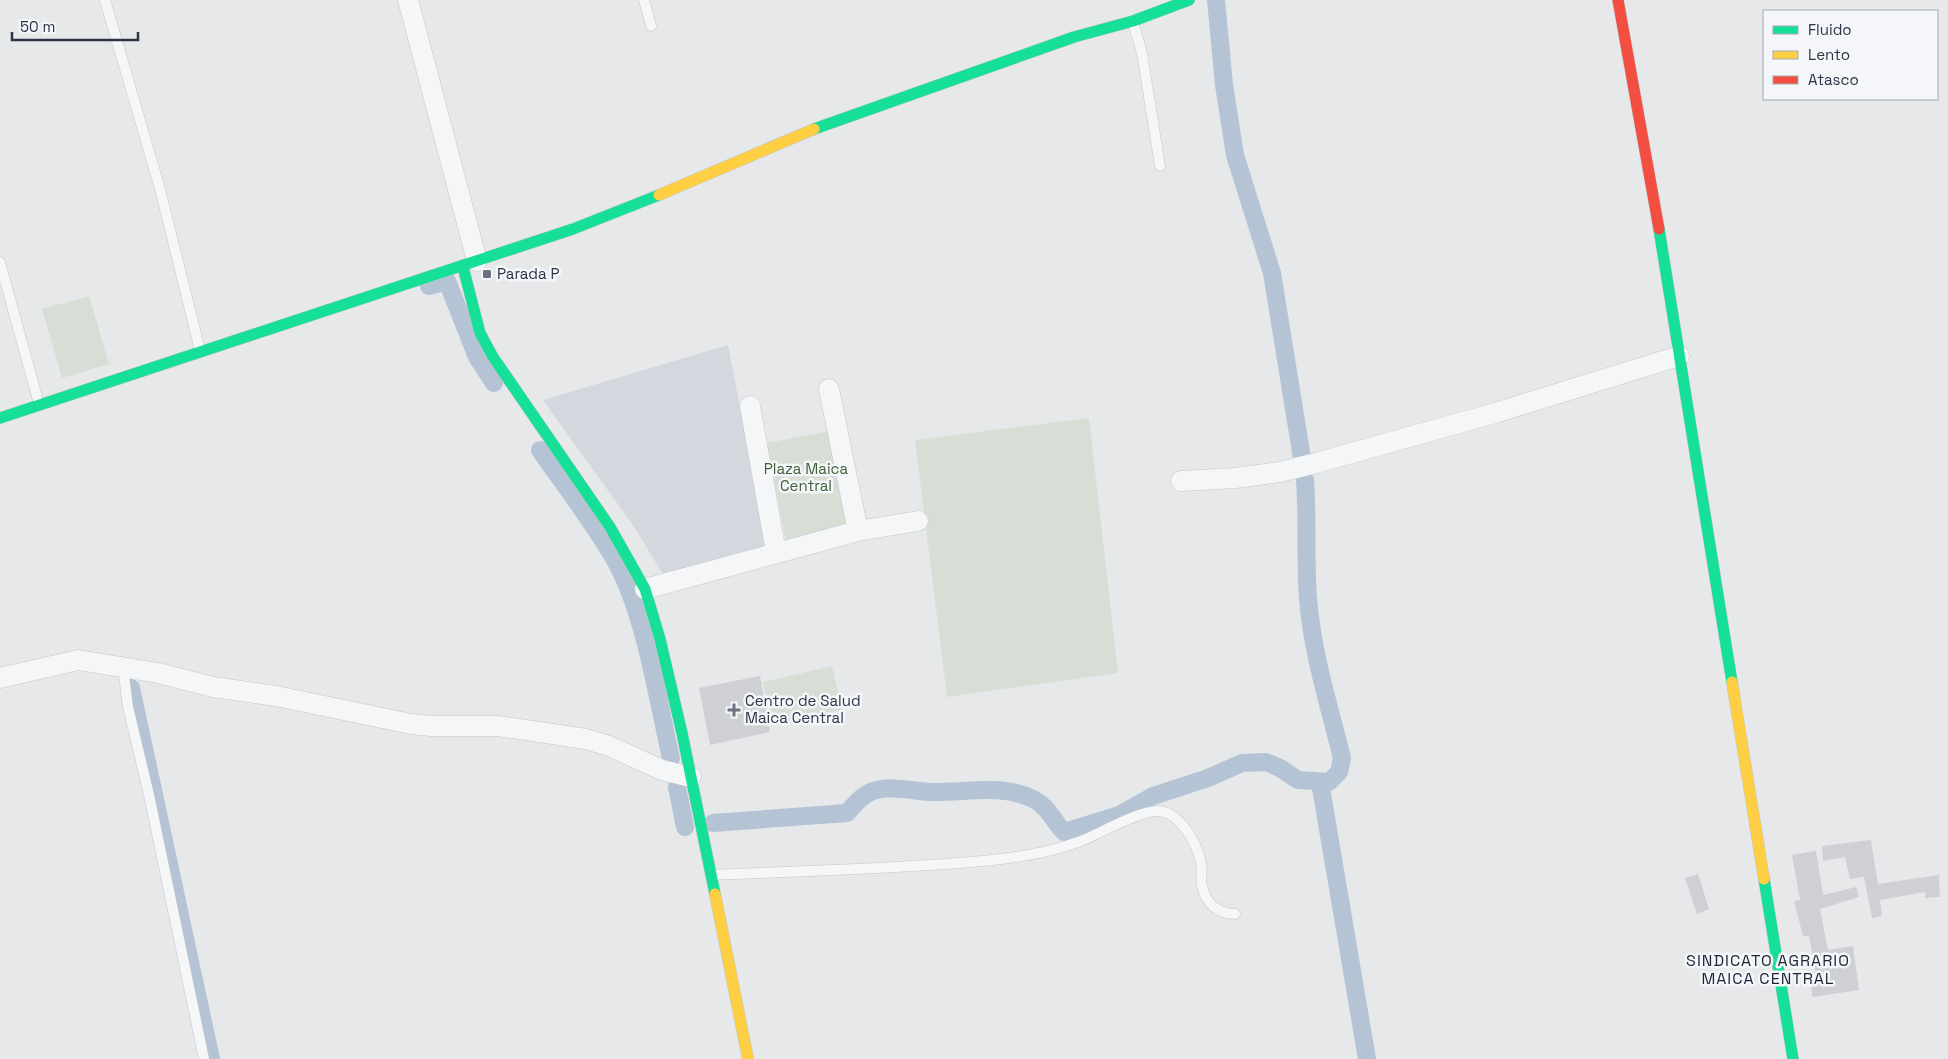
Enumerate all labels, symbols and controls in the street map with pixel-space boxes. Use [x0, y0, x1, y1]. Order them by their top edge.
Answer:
scale bar [12, 10, 139, 42]
legend [1763, 10, 1938, 100]
text: 50 m [20, 17, 55, 36]
text: Fluido [1808, 20, 1852, 39]
text: Lento [1808, 45, 1850, 64]
text: Atasco [1808, 70, 1859, 89]
place label: Parada P [497, 264, 559, 283]
marker: Parada P [481, 268, 493, 280]
park label: Plaza Maica Central [764, 459, 849, 495]
place label: Centro de Salud Maica Central [745, 691, 861, 727]
marker: Centro de Salud Maica Central [727, 703, 741, 717]
district label: SINDICATO AGRARIO MAICA CENTRAL [1686, 950, 1850, 989]

